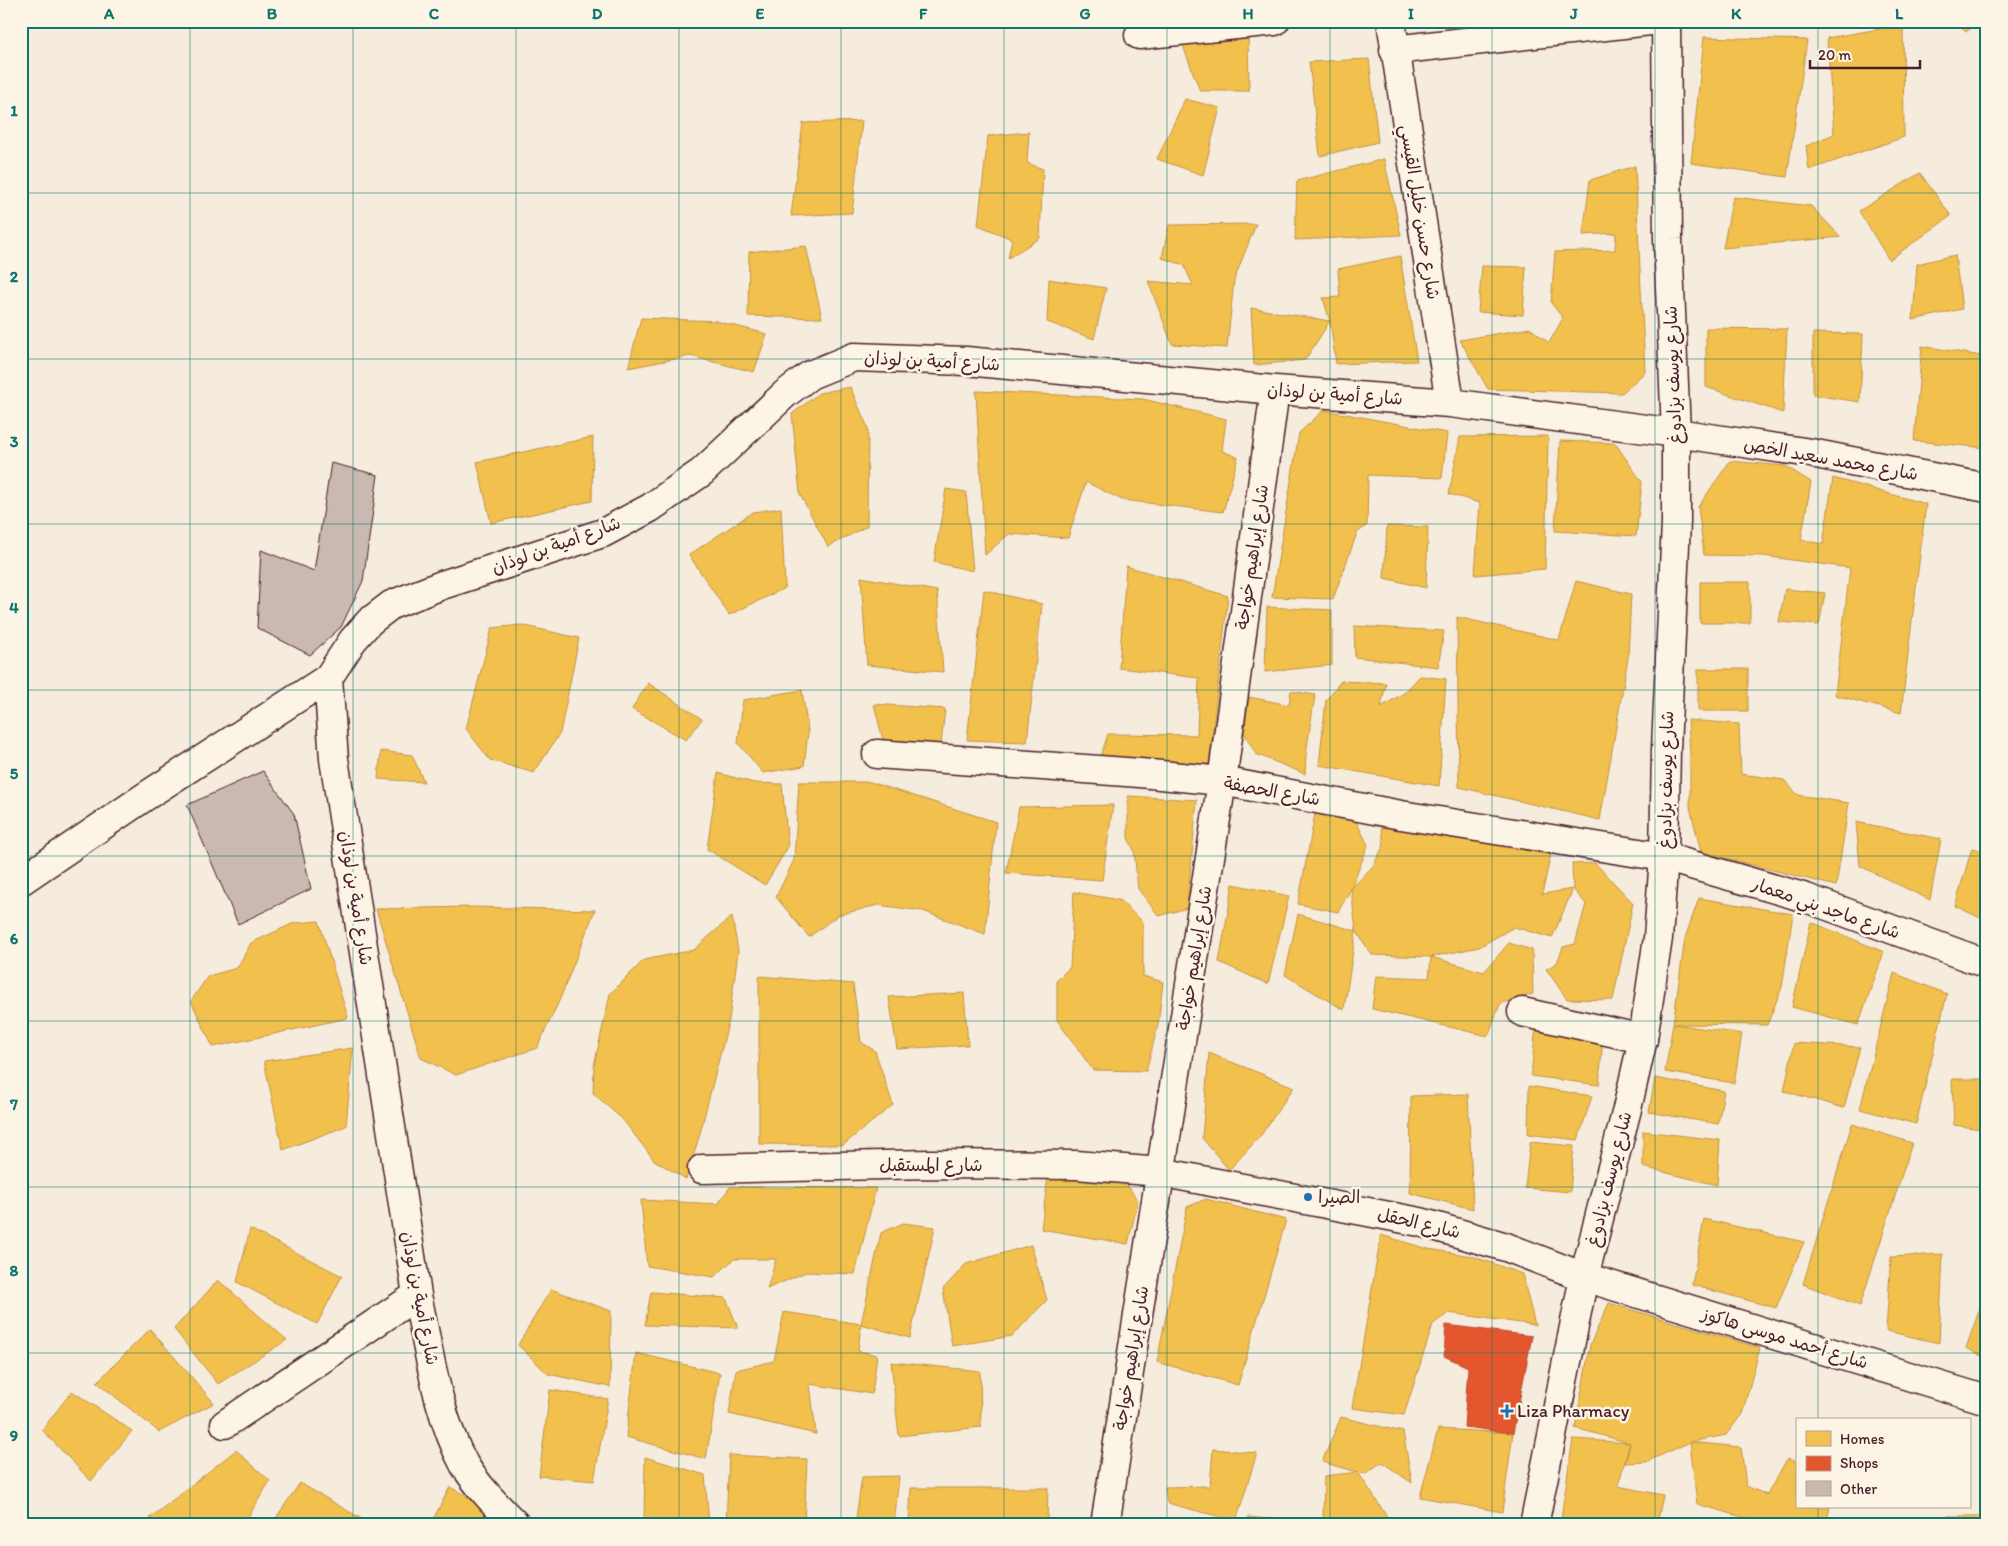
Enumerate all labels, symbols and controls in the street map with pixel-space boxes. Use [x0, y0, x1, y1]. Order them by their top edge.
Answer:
text: A [103, 4, 115, 23]
text: B [267, 4, 278, 23]
text: C [429, 4, 440, 23]
text: D [592, 4, 603, 23]
text: E [756, 4, 765, 23]
text: F [919, 4, 928, 23]
text: G [1079, 4, 1091, 23]
text: H [1242, 4, 1254, 23]
text: I [1408, 4, 1414, 23]
text: J [1569, 4, 1578, 23]
text: K [1731, 4, 1742, 23]
text: L [1895, 4, 1904, 23]
scale bar [1810, 38, 1920, 70]
text: 20 m [1818, 46, 1852, 64]
text: 1 [10, 101, 18, 120]
street label: شارع حسن خليل القيسي [1390, 123, 1445, 302]
text: 2 [10, 267, 19, 286]
street label: شارع يوسف بزادوغ [1660, 305, 1687, 445]
street label: شارع أمية بن لوذان [864, 346, 1000, 377]
street label: شارع أمية بن لوذان [1266, 378, 1404, 411]
text: 3 [10, 432, 19, 451]
street label: شارع محمد سعيد الخص [1742, 433, 1920, 486]
street label: شارع إبراهيم خواجة [1231, 483, 1276, 631]
street label: شارع أمية بن لوذان [488, 511, 624, 580]
text: 4 [9, 598, 19, 617]
street label: شارع يوسف بزادوغ [1654, 711, 1679, 849]
text: 5 [10, 764, 19, 783]
street label: شارع الحصفة [1222, 772, 1322, 811]
street label: شارع أمية بن لوذان [334, 829, 377, 967]
street label: شارع ماجد بني معمار [1747, 872, 1903, 948]
street label: شارع إبراهيم خواجة [1172, 884, 1219, 1032]
text: 6 [10, 929, 19, 948]
text: 7 [9, 1095, 18, 1114]
street label: شارع يوسف بزادوغ [1582, 1109, 1637, 1249]
street label: شارع المستقبل [879, 1154, 983, 1177]
place label: الصيرا [1318, 1186, 1360, 1208]
marker: الصيرا [1302, 1191, 1314, 1203]
street label: شارع الحقل [1375, 1203, 1463, 1244]
street label: شارع أمية بن لوذان [395, 1229, 444, 1367]
text: 8 [10, 1261, 19, 1280]
street label: شارع إبراهيم خواجة [1109, 1284, 1156, 1432]
street label: شارع أحمد موسى هاكوز [1697, 1302, 1871, 1375]
place label: Liza Pharmacy [1517, 1400, 1630, 1422]
marker: Liza Pharmacy [1501, 1405, 1513, 1417]
legend [1796, 1418, 1970, 1508]
text: 9 [10, 1426, 18, 1445]
text: Homes [1840, 1430, 1885, 1448]
text: Shops [1840, 1454, 1879, 1472]
text: Other [1840, 1480, 1877, 1498]

